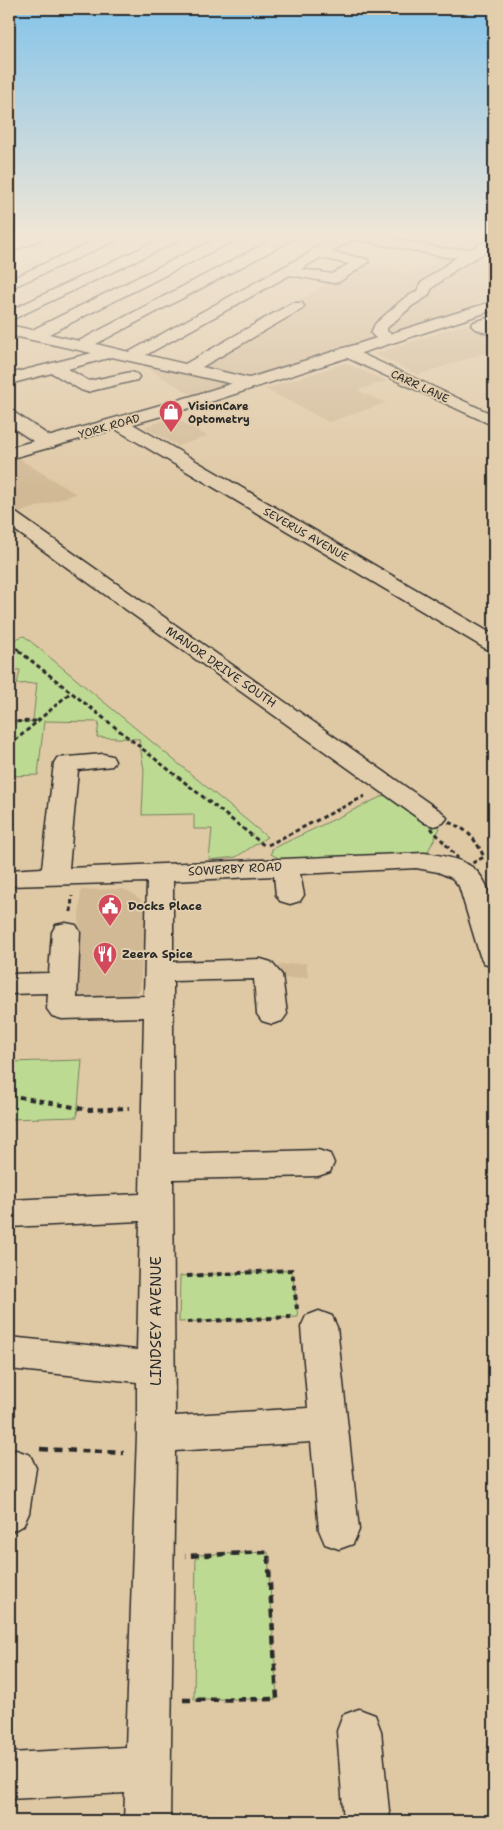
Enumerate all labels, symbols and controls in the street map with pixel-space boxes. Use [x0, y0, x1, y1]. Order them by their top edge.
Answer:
street label: CARR LANE [388, 366, 451, 407]
shop icon: VisionCare Optometry [158, 399, 184, 433]
place label: VisionCare Optometry [188, 399, 250, 427]
street label: YORK ROAD [77, 411, 142, 442]
street label: SEVERUS AVENUE [260, 504, 351, 565]
street label: MANOR DRIVE SOUTH [162, 623, 280, 711]
street label: SOWERBY ROAD [188, 859, 282, 879]
public building icon: Docks Place [97, 893, 123, 927]
place label: Docks Place [128, 898, 202, 914]
restaurant icon: Zeera Spice [92, 941, 118, 975]
place label: Zeera Spice [122, 946, 193, 962]
street label: LINDSEY AVENUE [146, 1256, 166, 1386]

